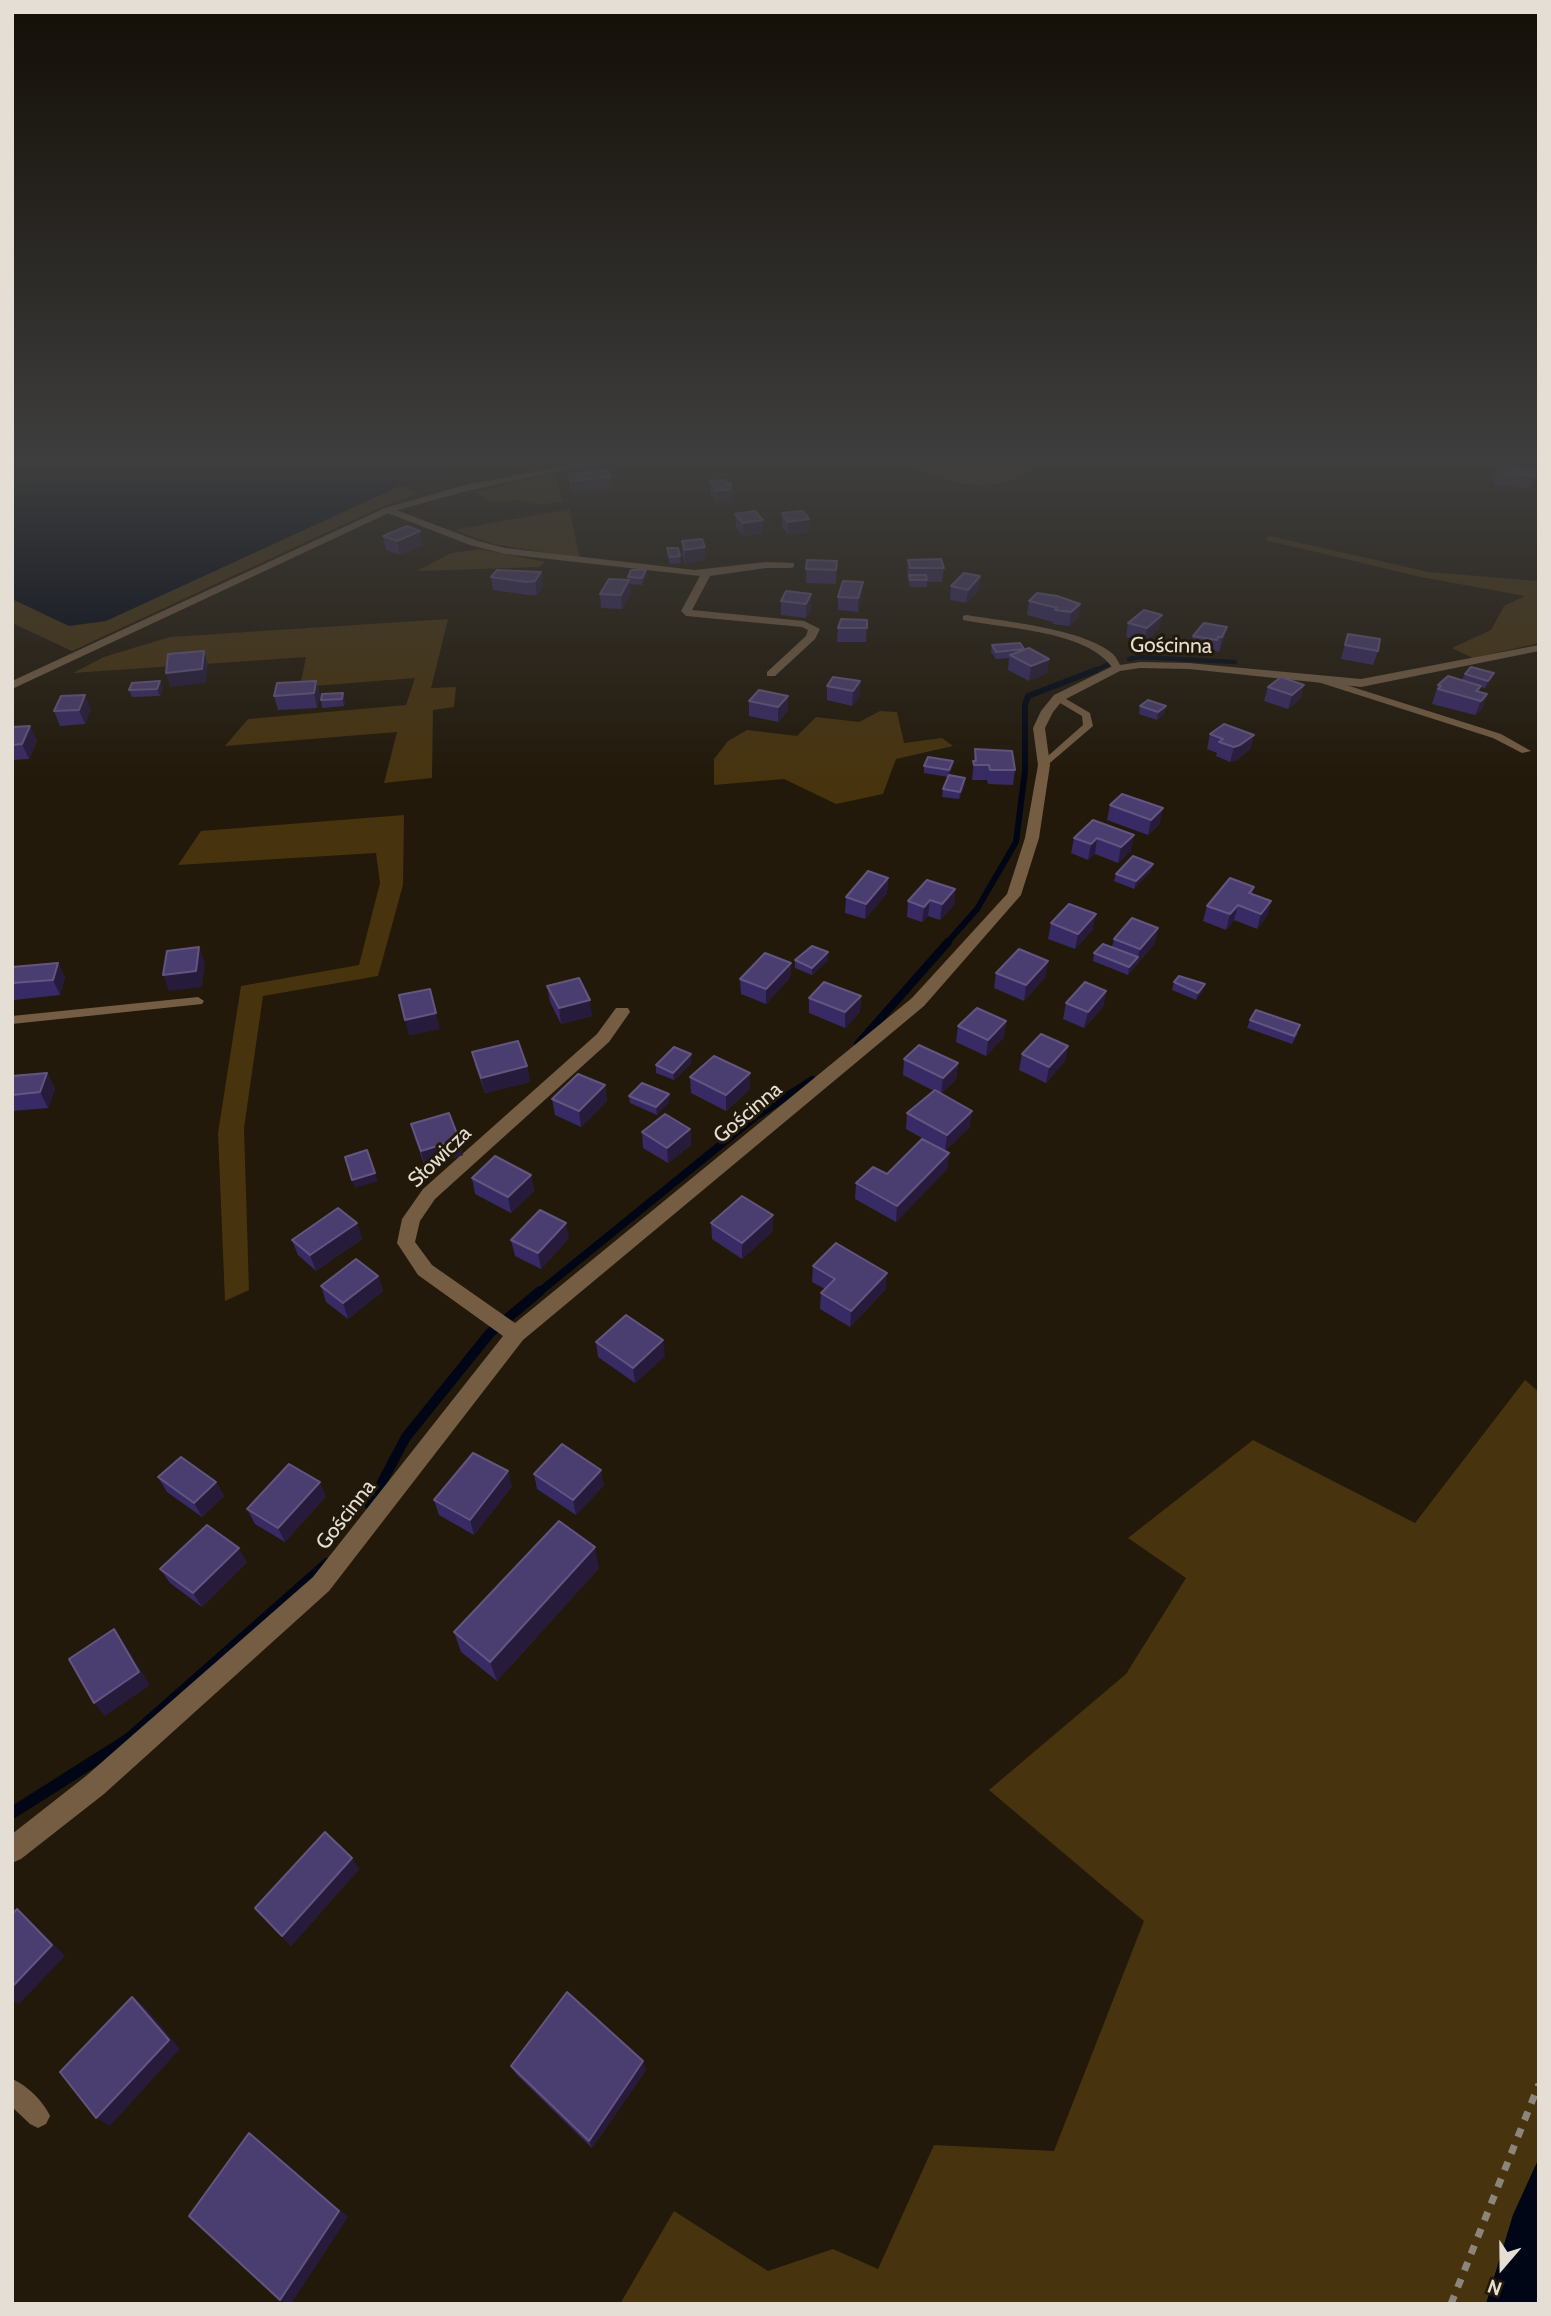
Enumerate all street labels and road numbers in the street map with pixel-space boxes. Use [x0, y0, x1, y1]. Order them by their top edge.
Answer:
street label: Gościnna [1130, 633, 1212, 659]
street label: Gościnna [709, 1077, 787, 1149]
street label: Słowicza [403, 1121, 477, 1193]
street label: Gościnna [311, 1475, 381, 1555]

